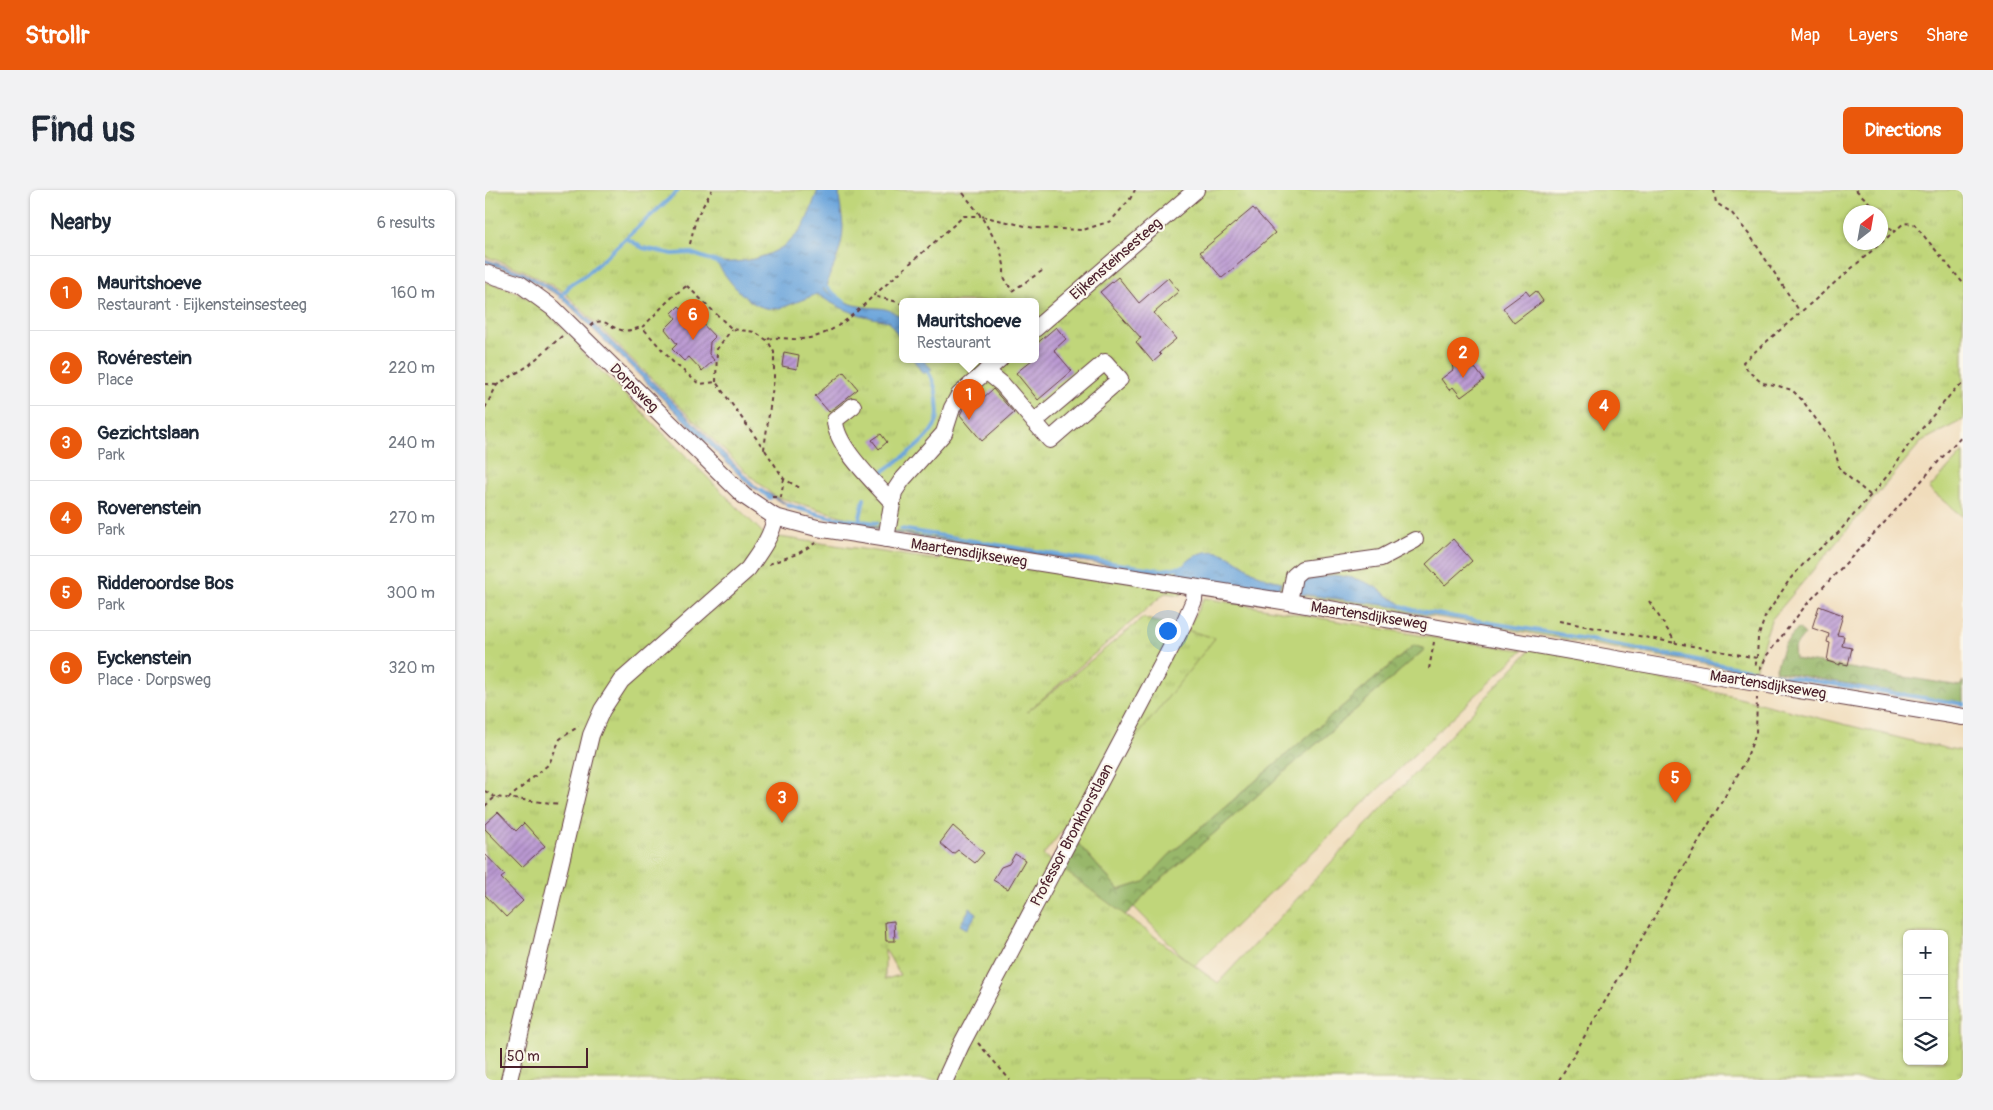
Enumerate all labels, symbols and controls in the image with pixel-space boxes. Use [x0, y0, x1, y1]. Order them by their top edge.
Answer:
text: Strollr [25, 21, 90, 50]
text: Map [1791, 24, 1820, 47]
text: Layers [1848, 24, 1898, 47]
text: Share [1926, 24, 1968, 47]
button: Directions [1843, 107, 1963, 154]
text: Find us [30, 108, 135, 152]
north arrow [1843, 205, 1888, 250]
text: Nearby [50, 209, 111, 236]
text: 6 results [377, 213, 435, 233]
street label: Eijkensteinsesteeg [1066, 214, 1166, 304]
text: Mauritshoeve [97, 271, 201, 295]
text: 1 [63, 283, 69, 303]
text: 160 m [391, 283, 435, 303]
text: Restaurant · Eijkensteinsesteeg [97, 295, 307, 315]
popup [899, 298, 1039, 363]
pin: 6 [677, 299, 709, 340]
text: Mauritshoeve [917, 309, 1021, 333]
text: Restaurant [917, 333, 991, 353]
pin: 2 [1447, 337, 1479, 378]
text: Rovérestein [97, 346, 192, 370]
text: 2 [62, 358, 70, 378]
text: 220 m [389, 358, 435, 378]
street label: Dorpsweg [605, 359, 663, 417]
text: Place [97, 370, 133, 390]
pin: 1 [953, 379, 985, 420]
pin: 4 [1588, 390, 1620, 431]
text: Gezichtslaan [97, 421, 199, 445]
text: 3 [62, 433, 70, 453]
text: 240 m [388, 433, 435, 453]
text: Park [97, 445, 125, 465]
text: Roverenstein [97, 496, 201, 520]
text: 4 [61, 508, 71, 528]
text: 270 m [389, 508, 435, 528]
text: Park [97, 520, 125, 540]
street label: Maartensdijkseweg [909, 534, 1029, 572]
text: Ridderoordse Bos [97, 571, 234, 595]
text: 5 [62, 583, 70, 603]
text: 300 m [387, 583, 435, 603]
text: Park [97, 595, 125, 615]
street label: Maartensdijkseweg [1309, 597, 1429, 635]
your location [1155, 618, 1181, 644]
text: Eyckenstein [97, 646, 191, 670]
text: 6 [61, 658, 71, 678]
text: 320 m [389, 658, 435, 678]
street label: Maartensdijkseweg [1708, 666, 1828, 704]
text: Place · Dorpsweg [97, 670, 211, 690]
street label: Professor Bronkhorstlaan [1026, 760, 1118, 910]
pin: 5 [1659, 762, 1691, 803]
pin: 3 [766, 782, 798, 823]
map controls [1903, 930, 1948, 1065]
button: + [1903, 930, 1948, 975]
button: − [1903, 975, 1948, 1020]
button: layers [1903, 1020, 1948, 1065]
scale bar [500, 1045, 587, 1068]
text: 50 m [507, 1048, 540, 1065]

